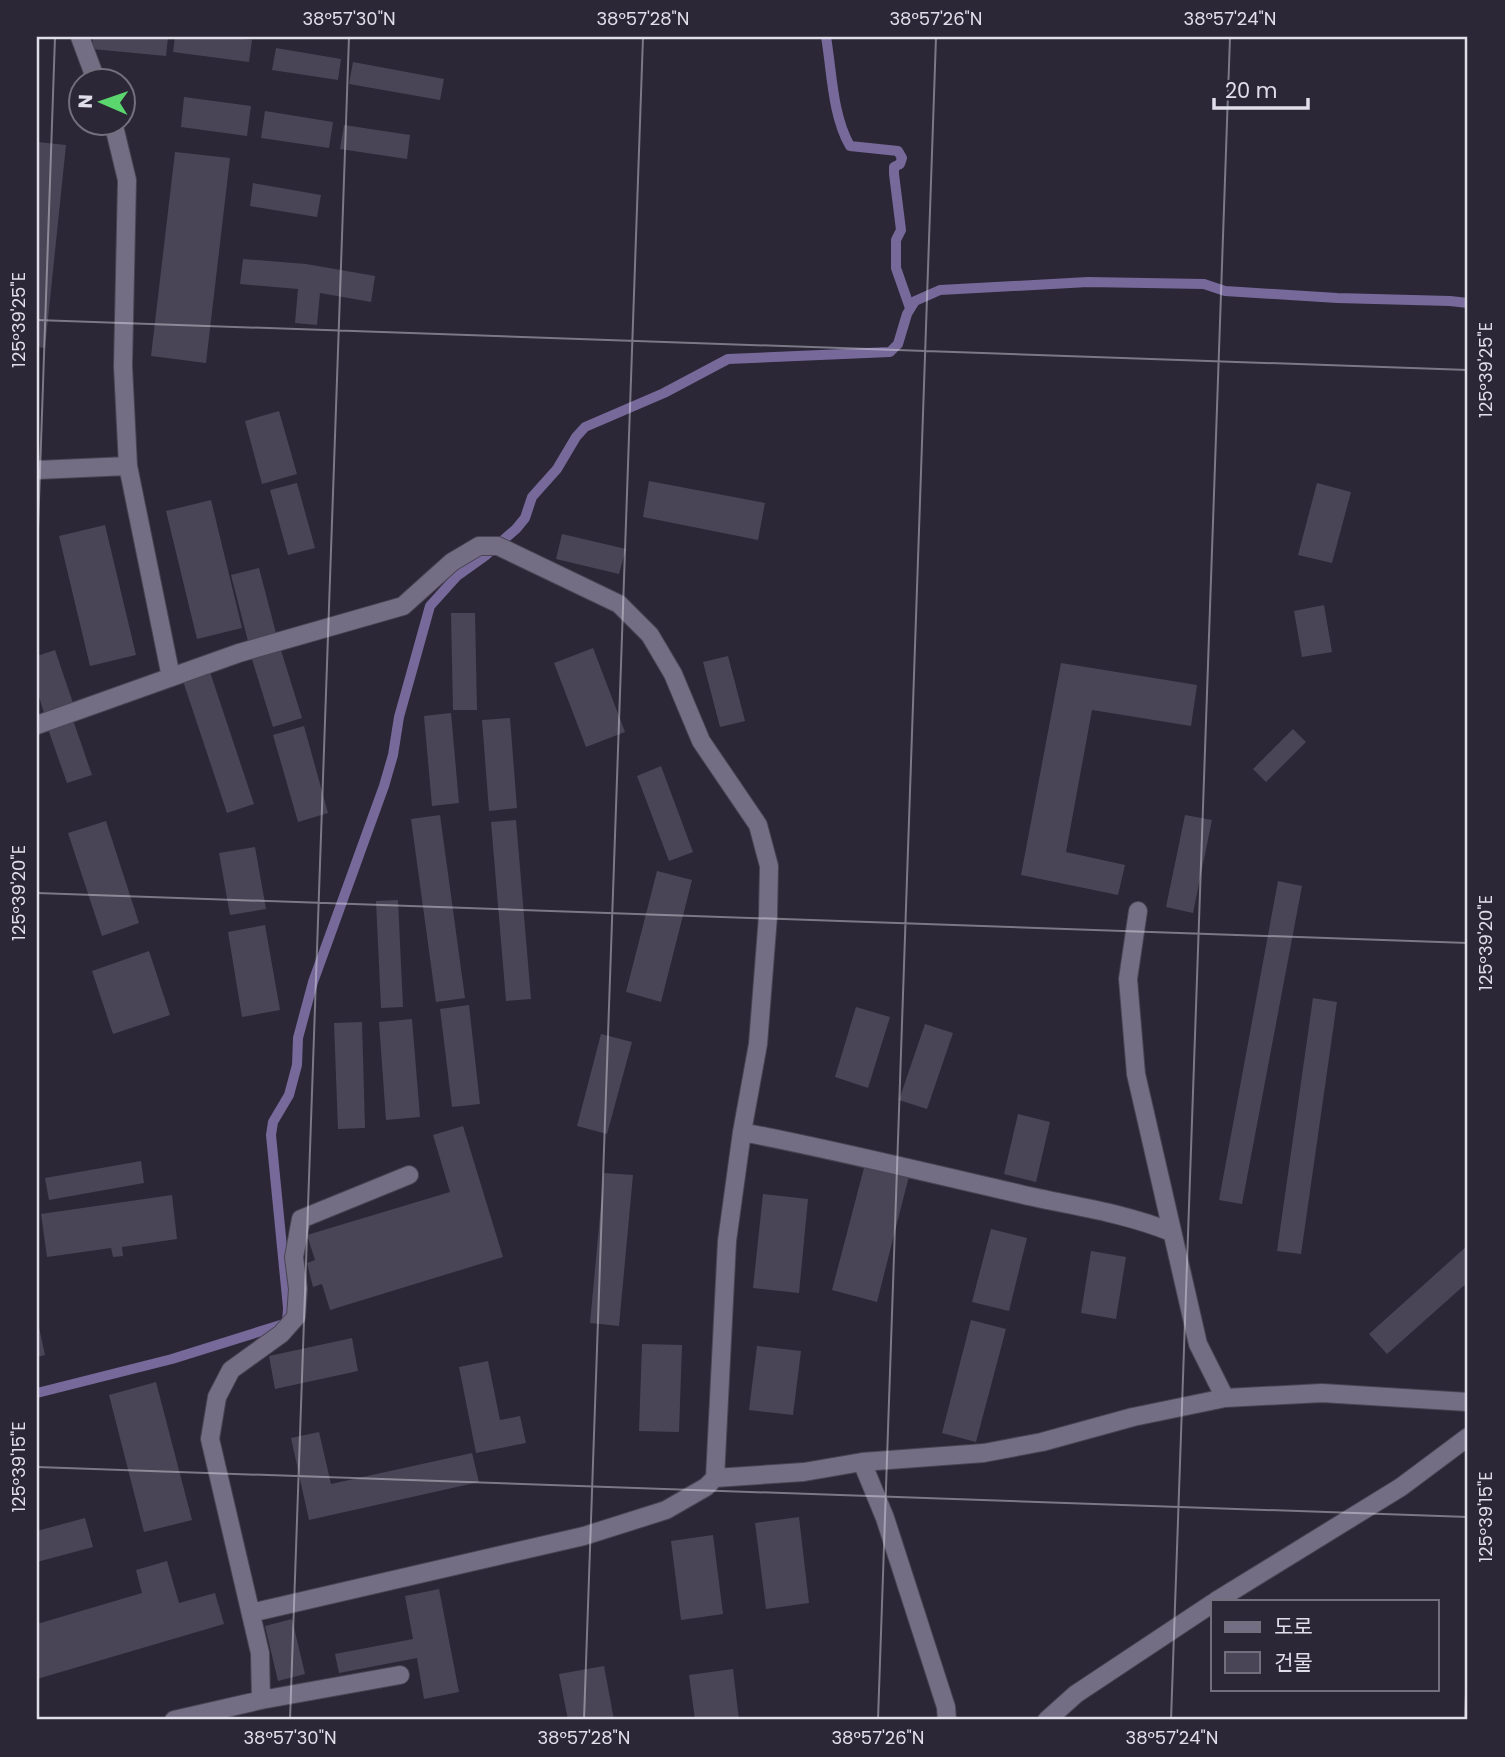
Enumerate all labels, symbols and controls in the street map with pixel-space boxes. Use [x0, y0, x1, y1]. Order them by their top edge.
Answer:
text: 38°57'30"N [302, 6, 396, 31]
text: 38°57'28"N [597, 6, 689, 31]
text: 38°57'26"N [889, 6, 983, 31]
text: 38°57'24"N [1184, 6, 1276, 31]
north arrow [66, 66, 136, 136]
scale bar [1214, 66, 1309, 110]
text: 20 m [1225, 76, 1278, 105]
text: N [72, 94, 99, 109]
text: 125°39'25"E [6, 272, 31, 368]
text: 125°39'25"E [1473, 322, 1498, 418]
text: 125°39'20"E [6, 845, 31, 941]
text: 125°39'20"E [1473, 895, 1498, 991]
text: 125°39'15"E [6, 1421, 31, 1513]
text: 125°39'15"E [1473, 1471, 1498, 1563]
legend [1211, 1600, 1438, 1690]
text: 도로 [1274, 1612, 1313, 1641]
text: 건물 [1274, 1648, 1313, 1677]
text: 38°57'30"N [243, 1725, 337, 1750]
text: 38°57'28"N [538, 1725, 630, 1750]
text: 38°57'26"N [831, 1725, 925, 1750]
text: 38°57'24"N [1126, 1725, 1218, 1750]

